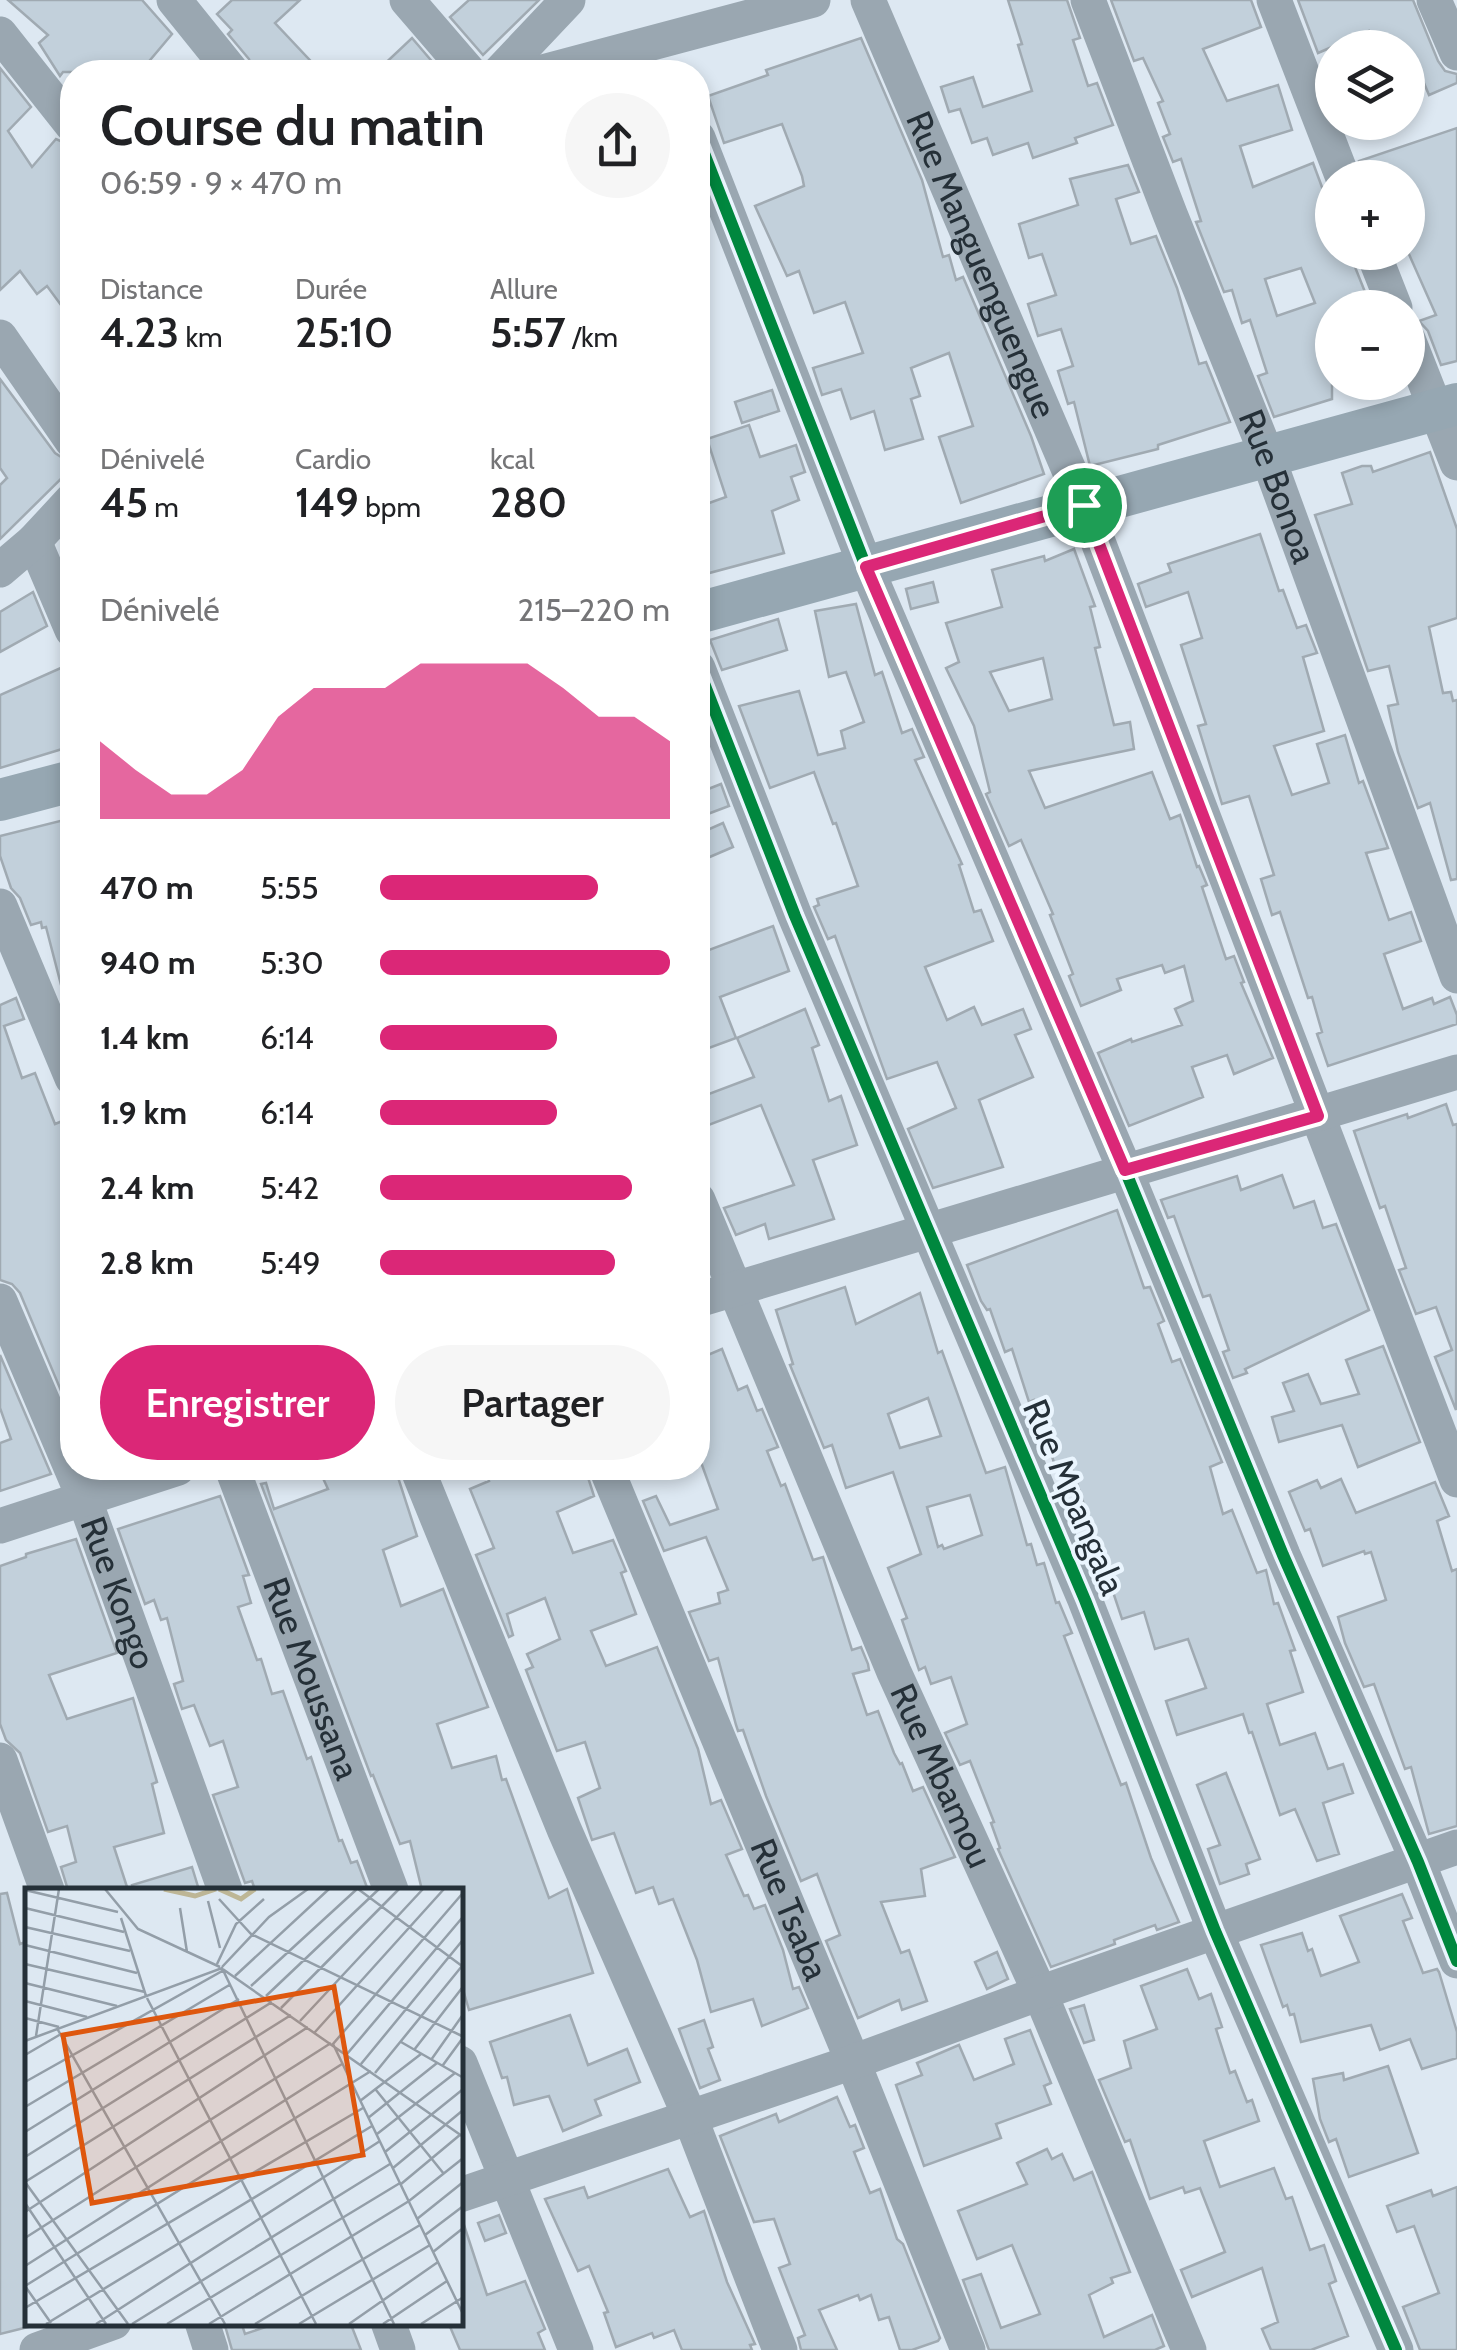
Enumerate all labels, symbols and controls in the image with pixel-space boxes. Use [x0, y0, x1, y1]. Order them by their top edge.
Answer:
map controls [1315, 30, 1425, 400]
button: layers [1315, 30, 1425, 140]
text: Course du matin [100, 92, 485, 159]
button: share [565, 93, 670, 198]
street label: Rue Manguenguengue [897, 105, 1066, 425]
button: + [1315, 160, 1425, 270]
text: 06:59 · 9 × 470 m [100, 163, 342, 202]
text: Distance [100, 272, 203, 306]
text: Durée [295, 272, 367, 306]
text: Allure [490, 272, 558, 306]
button: − [1315, 290, 1425, 400]
text: 4.23 [100, 306, 179, 358]
text: 25:10 [295, 306, 393, 358]
text: 5:57 [490, 306, 566, 358]
text: km [179, 320, 223, 354]
text: /km [566, 320, 618, 354]
street label: Rue Bonoa [1230, 403, 1327, 569]
text: Dénivelé [100, 442, 205, 476]
text: Cardio [295, 442, 371, 476]
text: kcal [490, 442, 535, 476]
pin [1042, 463, 1127, 548]
text: 45 [100, 476, 148, 528]
text: 149 [295, 476, 359, 528]
text: 280 [490, 476, 567, 528]
icon: arrive [1057, 478, 1112, 533]
text: m [148, 490, 179, 524]
text: bpm [359, 490, 421, 524]
text: Dénivelé [100, 590, 220, 629]
text: 215–220 m [517, 590, 670, 629]
text: 470 m [100, 868, 194, 907]
text: 5:55 [260, 868, 319, 907]
text: 940 m [100, 943, 195, 982]
text: 5:30 [260, 943, 324, 982]
text: 1.4 km [100, 1018, 189, 1057]
text: 6:14 [260, 1018, 314, 1057]
text: 1.9 km [100, 1093, 187, 1132]
text: 6:14 [260, 1093, 314, 1132]
text: 2.4 km [100, 1168, 194, 1207]
text: 5:42 [260, 1168, 319, 1207]
text: 2.8 km [100, 1243, 194, 1282]
text: 5:49 [260, 1243, 321, 1282]
button: Enregistrer [100, 1345, 375, 1460]
button: Partager [395, 1345, 670, 1460]
street label: Rue Mpangala [1014, 1393, 1135, 1601]
street label: Rue Kongo [71, 1511, 166, 1675]
street label: Rue Moussana [254, 1571, 369, 1786]
street label: Rue Mbamou [881, 1677, 1002, 1874]
street label: Rue Tsaba [742, 1832, 839, 1986]
inset map [25, 1888, 462, 2325]

